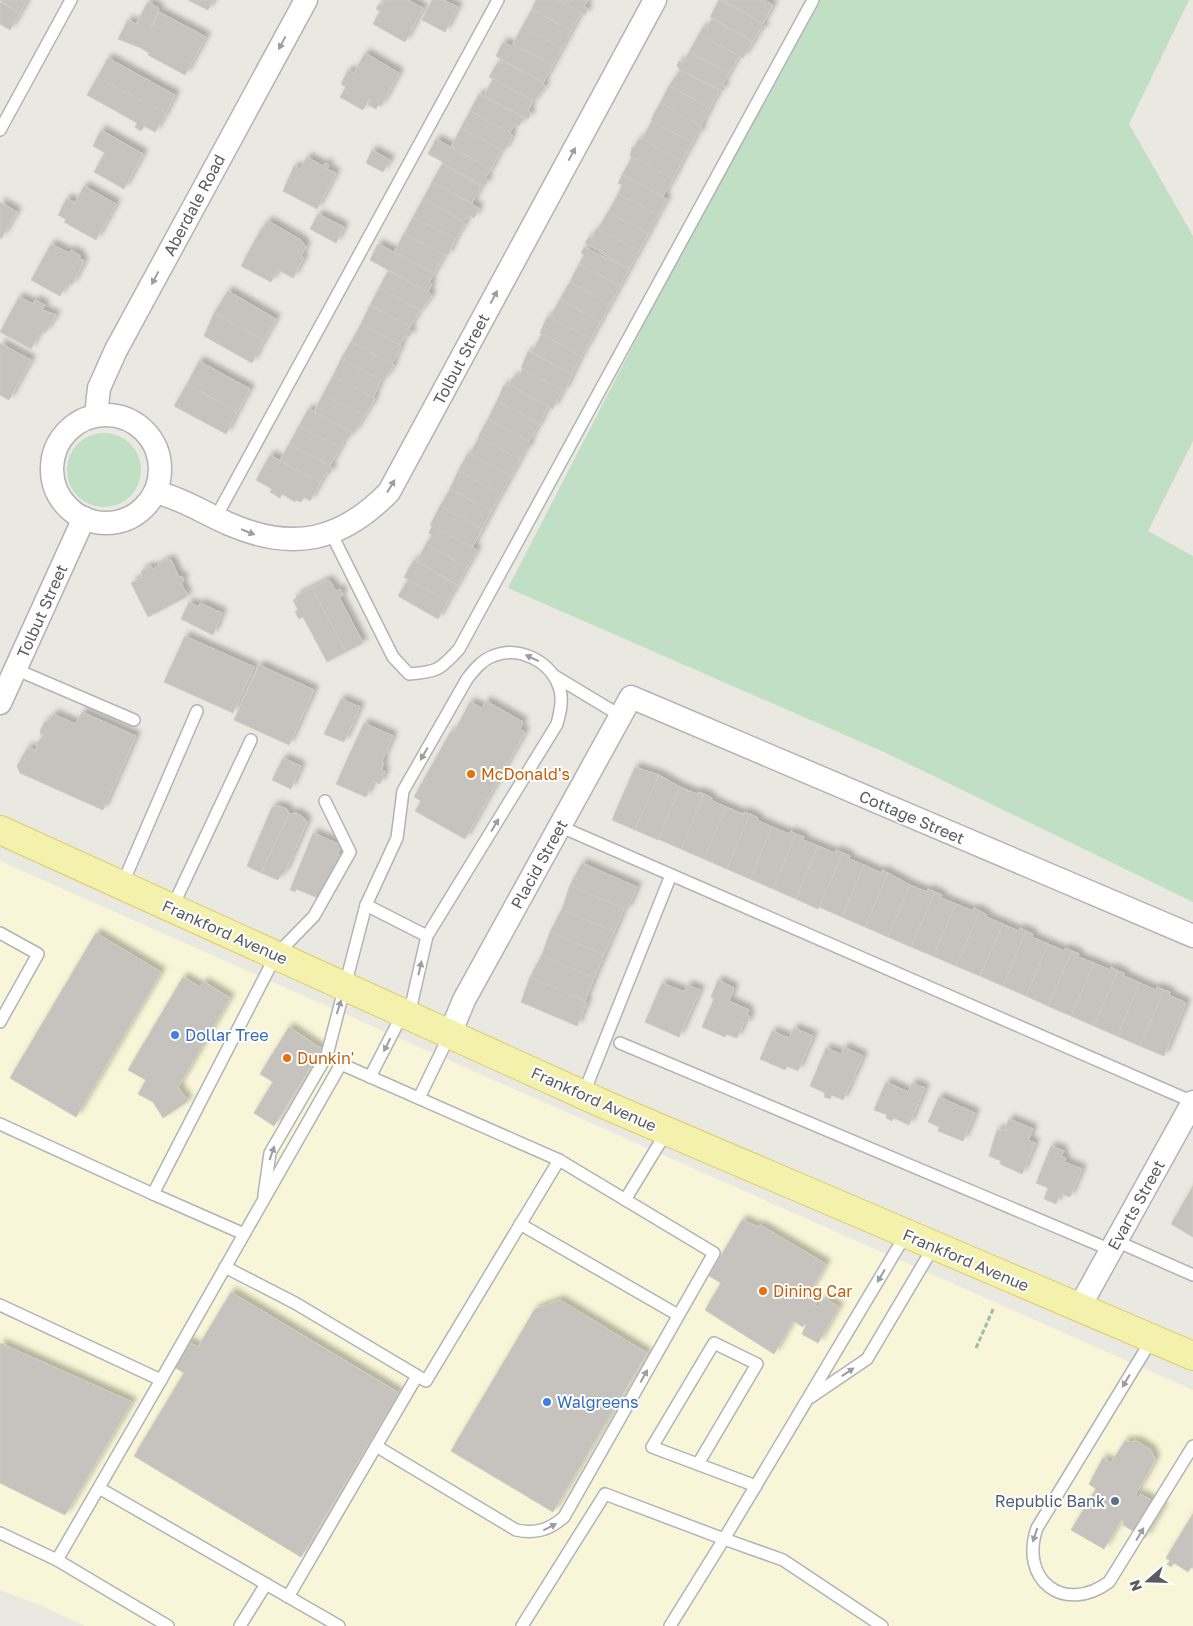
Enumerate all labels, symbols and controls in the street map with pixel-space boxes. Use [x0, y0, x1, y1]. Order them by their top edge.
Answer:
one-way arrow [278, 36, 287, 50]
one-way arrow [567, 148, 576, 161]
street label: Aberdale Road [159, 151, 229, 259]
one-way arrow [151, 271, 159, 285]
one-way arrow [490, 290, 498, 305]
street label: Tolbut Street [429, 310, 493, 408]
one-way arrow [387, 480, 396, 493]
one-way arrow [241, 528, 256, 536]
street label: Tolbut Street [12, 561, 72, 661]
one-way arrow [525, 654, 539, 662]
one-way arrow [419, 748, 428, 761]
place label: McDonald's [481, 764, 570, 784]
marker: McDonald's [465, 768, 477, 780]
street label: Cottage Street [856, 786, 968, 848]
street label: Placid Street [506, 816, 572, 912]
one-way arrow [491, 819, 500, 832]
street label: Frankford Avenue [159, 895, 291, 969]
one-way arrow [416, 960, 424, 975]
one-way arrow [336, 999, 343, 1014]
place label: Dollar Tree [185, 1025, 268, 1045]
marker: Dollar Tree [169, 1029, 181, 1041]
one-way arrow [383, 1038, 391, 1052]
place label: Dunkin' [297, 1048, 354, 1068]
marker: Dunkin' [281, 1052, 293, 1064]
street label: Frankford Avenue [528, 1062, 660, 1136]
one-way arrow [268, 1145, 276, 1160]
street label: Evarts Street [1103, 1156, 1169, 1254]
street label: Frankford Avenue [900, 1224, 1032, 1296]
one-way arrow [876, 1269, 885, 1282]
place label: Dining Car [773, 1281, 852, 1301]
marker: Dining Car [757, 1285, 769, 1297]
one-way arrow [841, 1367, 855, 1377]
one-way arrow [640, 1368, 648, 1383]
one-way arrow [1122, 1374, 1131, 1387]
place label: Walgreens [557, 1392, 639, 1412]
marker: Walgreens [541, 1396, 553, 1408]
place label: Republic Bank [995, 1491, 1105, 1511]
marker: Republic Bank [1109, 1495, 1121, 1507]
one-way arrow [543, 1523, 557, 1531]
one-way arrow [1135, 1527, 1144, 1540]
one-way arrow [1031, 1528, 1038, 1543]
north arrow [1123, 1556, 1173, 1606]
text: N [1126, 1578, 1145, 1594]

